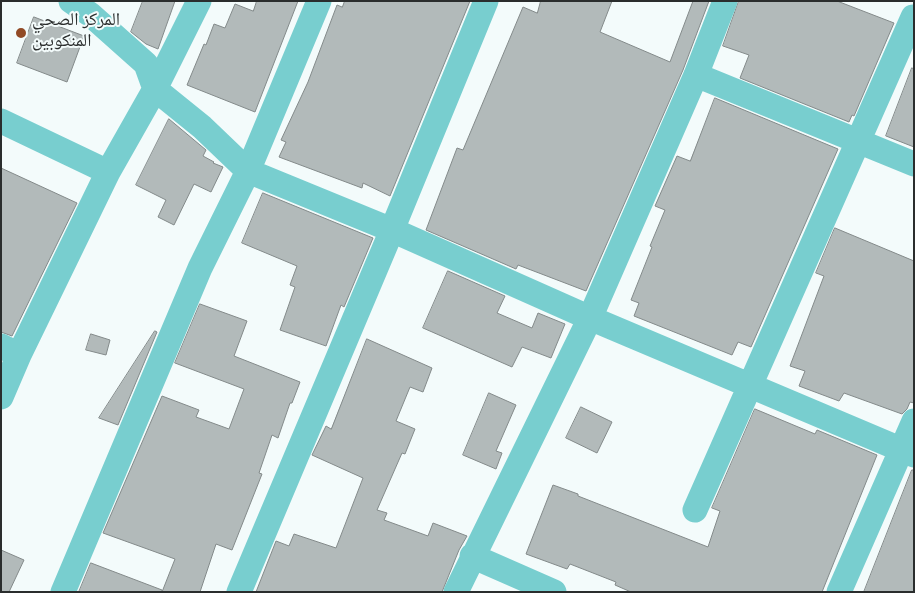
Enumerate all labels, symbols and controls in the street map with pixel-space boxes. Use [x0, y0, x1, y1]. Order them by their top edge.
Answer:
place label: المركز الصحي المنكوبين [32, 12, 120, 54]
marker: المركز الصحي المنكوبين [14, 26, 28, 40]

